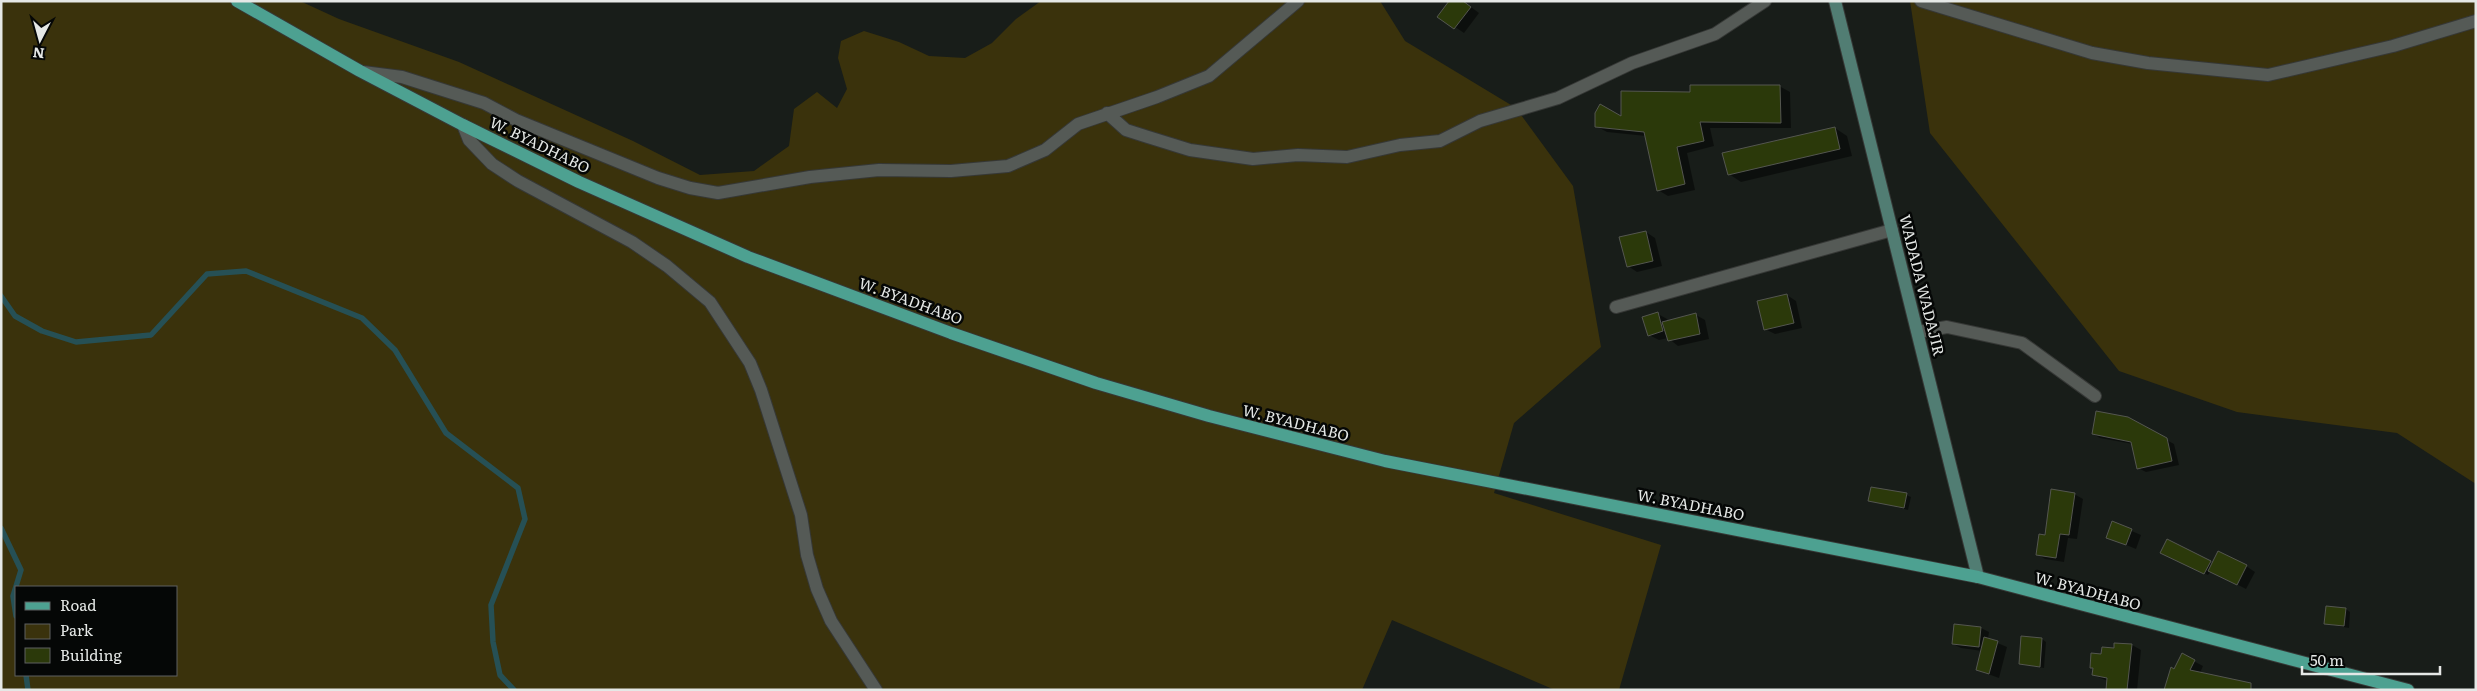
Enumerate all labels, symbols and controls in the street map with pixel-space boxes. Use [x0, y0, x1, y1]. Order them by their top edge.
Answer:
north arrow [15, 15, 65, 65]
text: N [31, 43, 45, 64]
street label: W. BYADHABO [486, 110, 594, 178]
street label: WADADA WADAJIR [1894, 212, 1952, 358]
street label: W. BYADHABO [856, 271, 966, 329]
street label: W. BYADHABO [1240, 398, 1352, 446]
street label: W. BYADHABO [1635, 482, 1747, 526]
street label: W. BYADHABO [2032, 565, 2144, 615]
legend [15, 586, 178, 676]
text: Road [60, 593, 96, 616]
text: Park [60, 618, 94, 641]
text: Building [60, 643, 122, 666]
scale bar [2302, 644, 2440, 676]
text: 50 m [2310, 648, 2344, 671]

